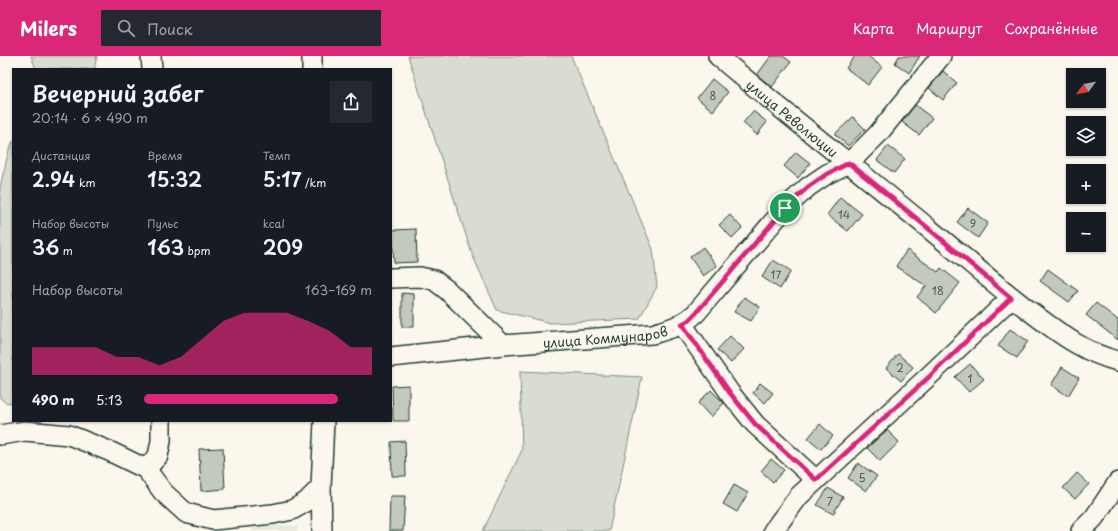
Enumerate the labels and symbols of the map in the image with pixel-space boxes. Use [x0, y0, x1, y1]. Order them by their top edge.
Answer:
north arrow [1066, 68, 1106, 108]
street label: улица Революции [743, 75, 843, 161]
house number: 8 [710, 87, 717, 104]
pin [768, 191, 802, 225]
house number: 14 [838, 206, 850, 223]
house number: 9 [970, 215, 976, 232]
house number: 17 [771, 266, 782, 283]
house number: 18 [932, 282, 944, 299]
street label: улица Коммунаров [542, 320, 670, 352]
house number: 2 [896, 359, 904, 376]
house number: 1 [968, 370, 973, 387]
house number: 5 [858, 469, 866, 486]
house number: 7 [827, 493, 833, 510]

